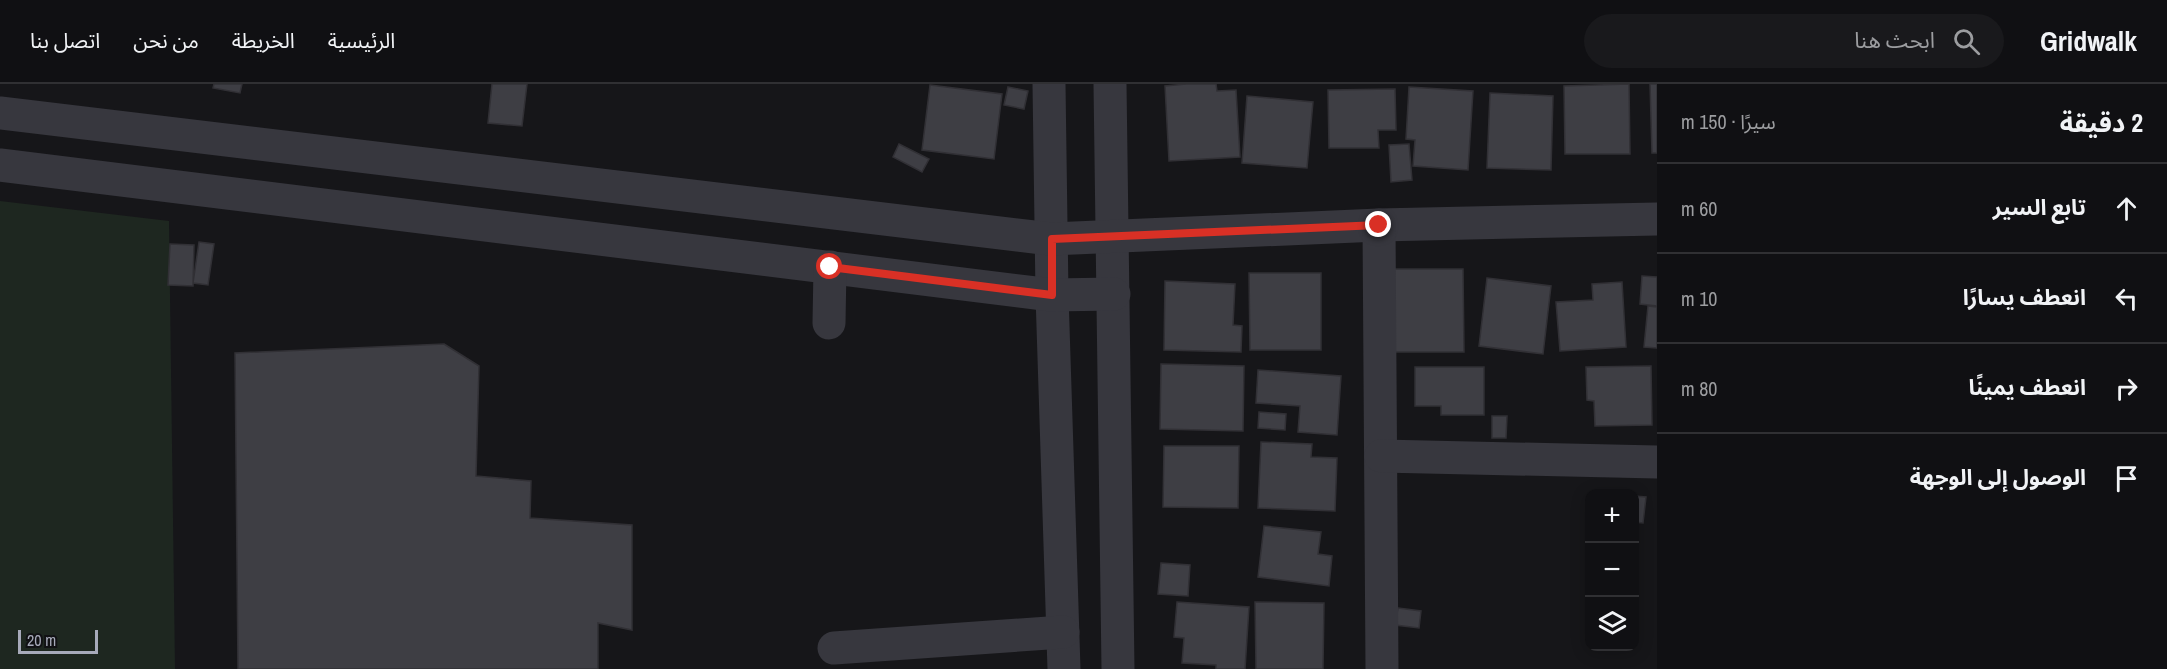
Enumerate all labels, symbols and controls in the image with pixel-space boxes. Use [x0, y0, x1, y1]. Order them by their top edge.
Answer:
search box [1584, 14, 2004, 68]
text: Gridwalk [2040, 22, 2137, 60]
text: ابحث هنا [1854, 25, 1935, 55]
icon: search [1950, 25, 1983, 58]
text: اتصل بنا [30, 26, 100, 55]
text: من نحن [133, 26, 199, 55]
text: الخريطة [232, 26, 295, 55]
text: الرئيسية [328, 26, 395, 55]
text: 2 دقيقة [2060, 105, 2143, 140]
text: سيرًا · 150 m [1681, 108, 1776, 135]
text: تابع السير [1993, 192, 2086, 222]
icon: ahead [2110, 192, 2143, 225]
text: 60 m [1681, 195, 1717, 222]
route end [1365, 211, 1391, 237]
route start [816, 253, 842, 279]
text: انعطف يسارًا [1963, 282, 2086, 312]
icon: left [2110, 282, 2143, 315]
text: 10 m [1681, 285, 1717, 312]
text: انعطف يمينًا [1968, 372, 2086, 402]
icon: right [2110, 372, 2143, 405]
text: 80 m [1681, 375, 1717, 402]
text: الوصول إلى الوجهة [1910, 462, 2086, 492]
icon: arrive [2110, 462, 2143, 495]
map controls [1585, 489, 1639, 651]
button: + [1585, 489, 1639, 543]
button: − [1585, 543, 1639, 597]
button: layers [1585, 597, 1639, 651]
scale bar [18, 627, 98, 654]
text: 20 m [27, 629, 56, 651]

